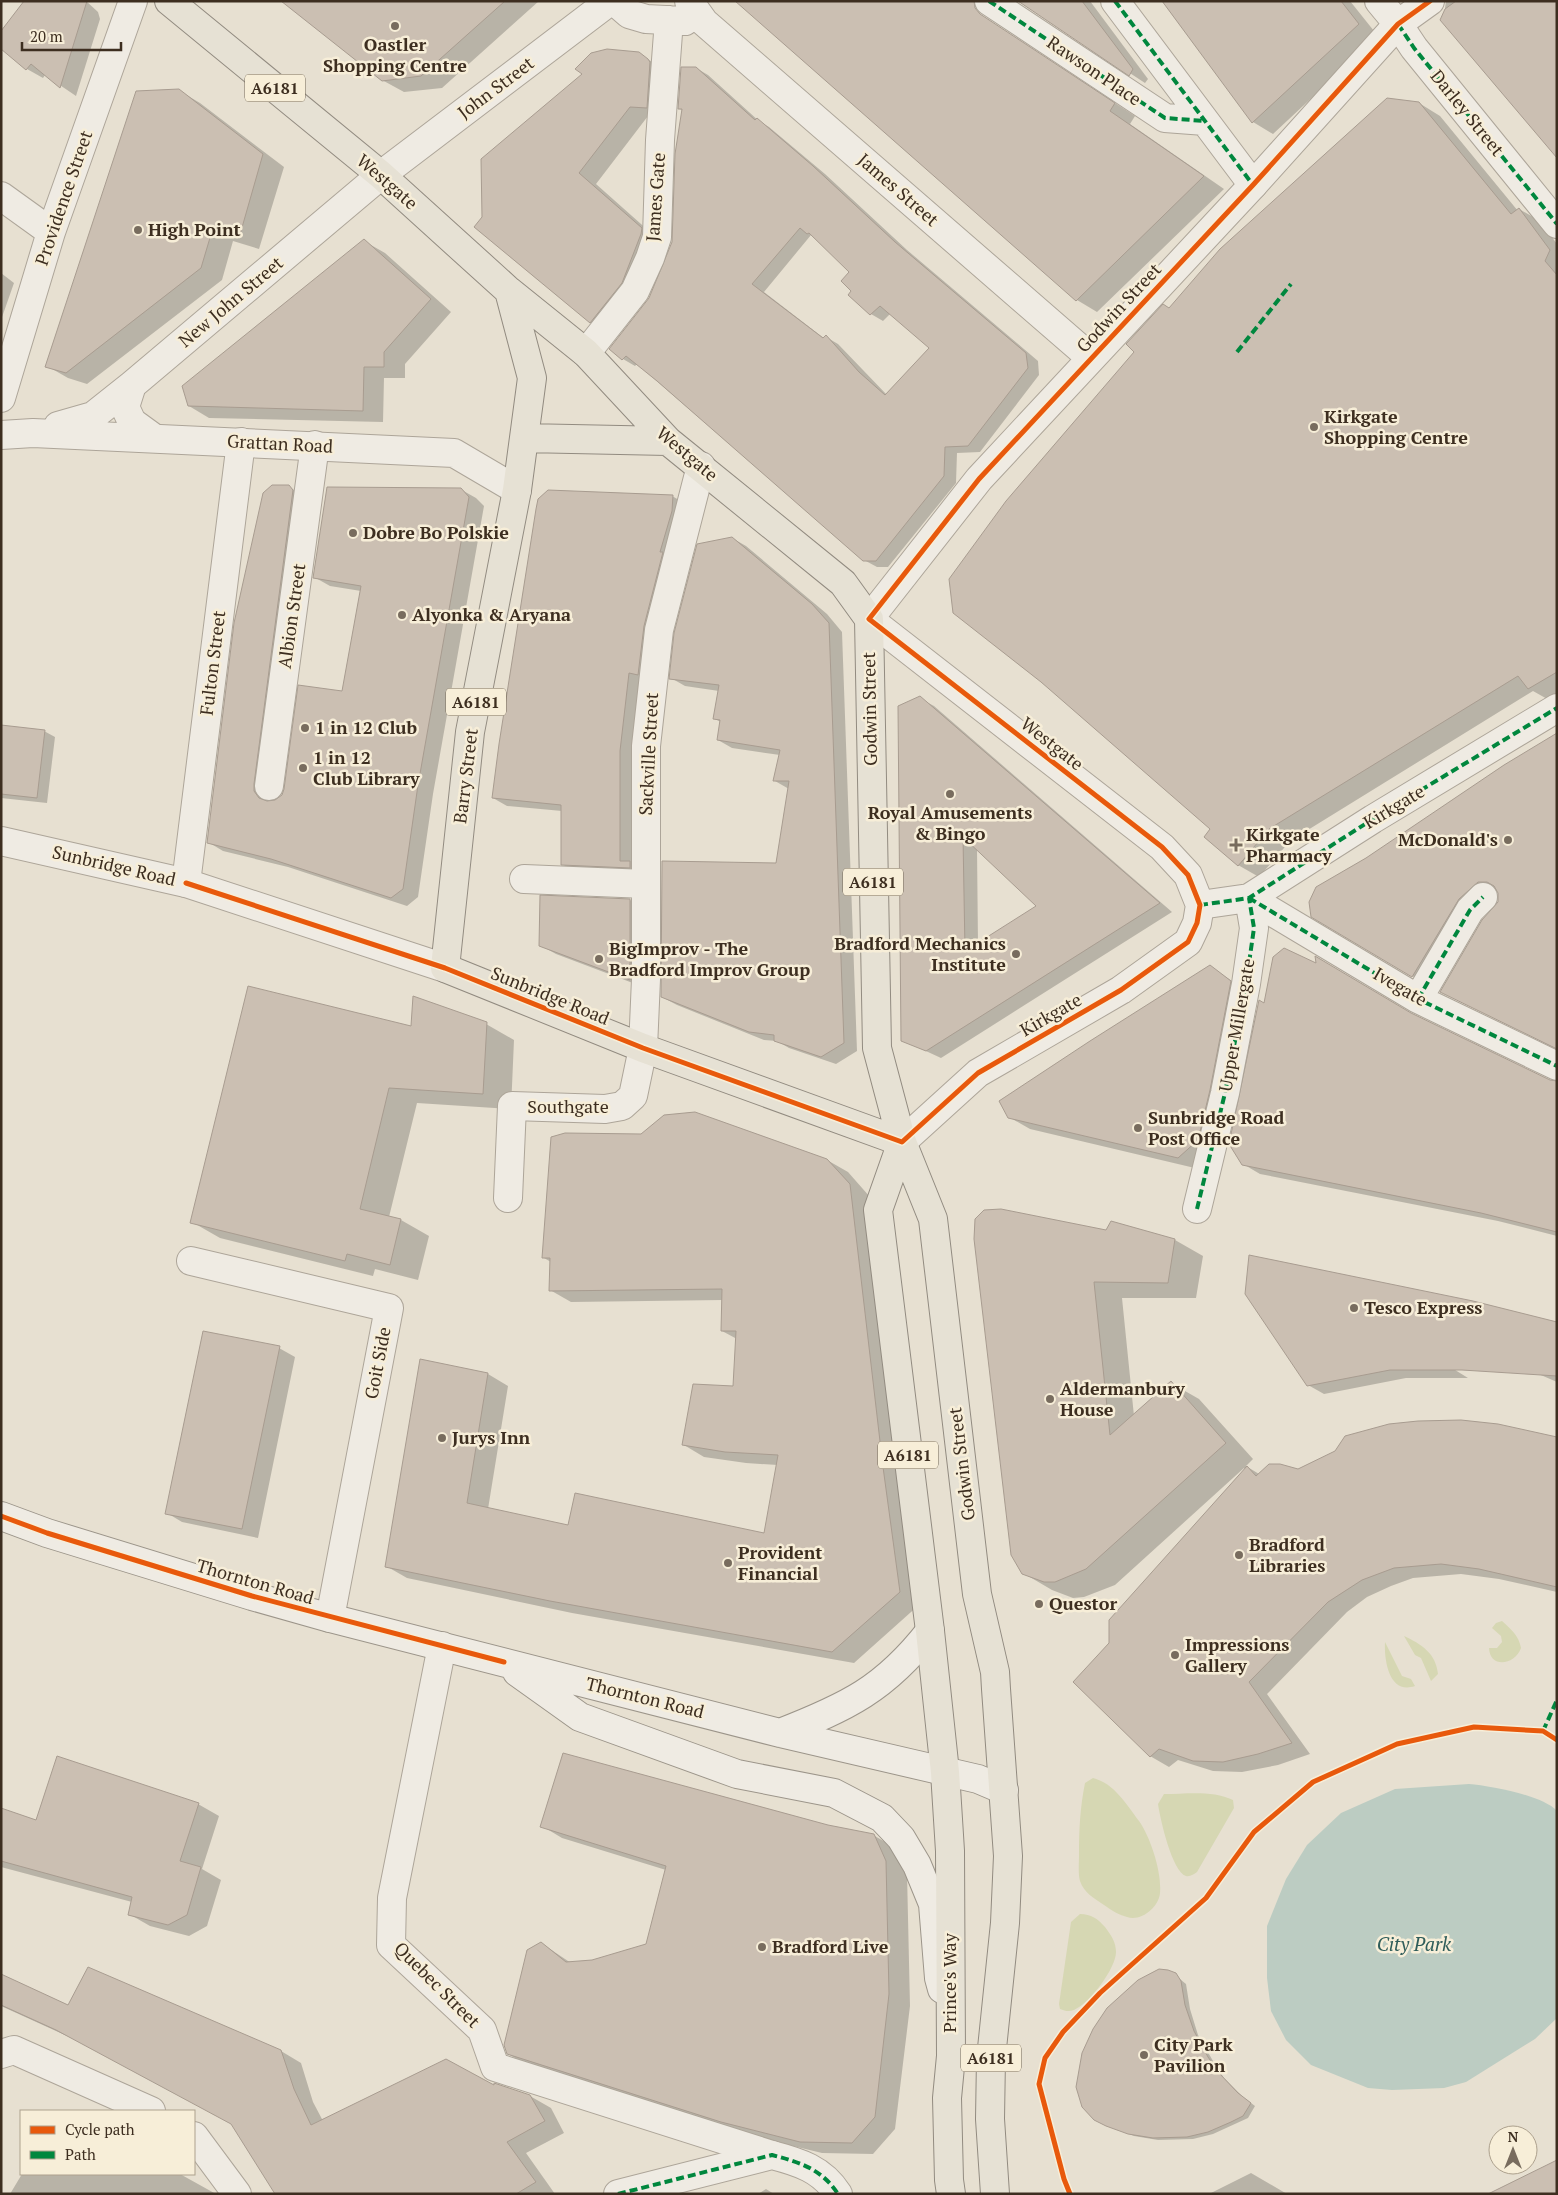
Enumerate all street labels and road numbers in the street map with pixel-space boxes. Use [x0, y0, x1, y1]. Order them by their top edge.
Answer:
street label: Rawson Place [1043, 30, 1146, 111]
street label: John Street [452, 50, 539, 124]
street label: Darley Street [1426, 64, 1510, 161]
road number: A6181 [245, 75, 305, 102]
street label: Providence Street [29, 127, 97, 268]
street label: James Street [853, 147, 945, 231]
street label: Westgate [352, 148, 423, 214]
street label: James Gate [640, 152, 670, 242]
street label: New John Street [173, 250, 288, 352]
street label: Godwin Street [1071, 257, 1166, 357]
street label: Westgate [652, 420, 723, 486]
street label: Grattan Road [226, 428, 334, 458]
street label: Albion Street [272, 561, 310, 670]
street label: Fulton Street [194, 609, 230, 717]
street label: Godwin Street [856, 652, 882, 766]
road number: A6181 [446, 689, 506, 716]
street label: Sackville Street [633, 691, 663, 816]
street label: Westgate [1016, 711, 1089, 775]
street label: Barry Street [447, 727, 483, 825]
street label: Kirkgate [1358, 779, 1429, 834]
street label: Sunbridge Road [50, 839, 178, 891]
road number: A6181 [843, 869, 903, 896]
street label: Upper Millergate [1212, 956, 1260, 1093]
street label: Sunbridge Road [488, 960, 613, 1030]
street label: Ivegate [1369, 961, 1432, 1011]
street label: Kirkgate [1015, 987, 1086, 1041]
street label: Southgate [527, 1094, 609, 1118]
street label: Goit Side [358, 1325, 396, 1401]
street label: Godwin Street [942, 1406, 980, 1522]
road number: A6181 [878, 1442, 938, 1468]
street label: Thornton Road [194, 1553, 317, 1609]
street label: Thornton Road [584, 1671, 707, 1723]
street label: Prince's Way [937, 1932, 961, 2033]
street label: Quebec Street [389, 1936, 486, 2033]
road number: A6181 [961, 2045, 1021, 2072]

